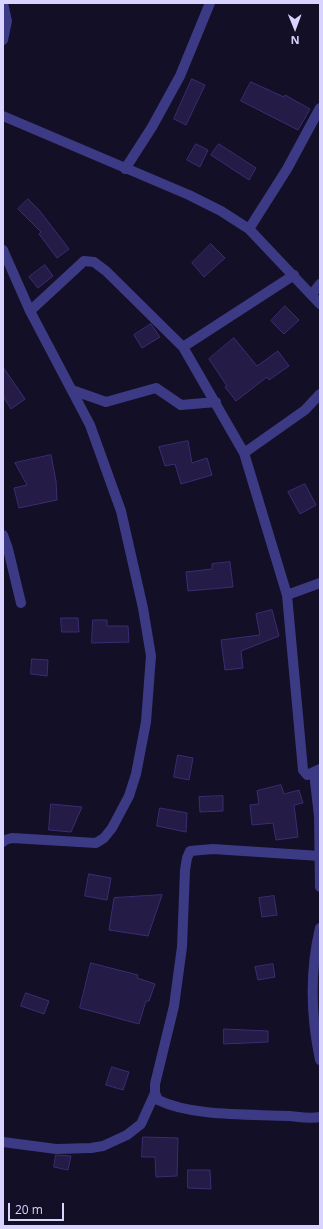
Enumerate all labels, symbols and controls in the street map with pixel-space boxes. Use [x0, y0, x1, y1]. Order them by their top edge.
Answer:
north arrow [275, 8, 315, 48]
text: N [291, 33, 300, 48]
scale bar [10, 1195, 66, 1221]
text: 20 m [15, 1201, 43, 1218]

